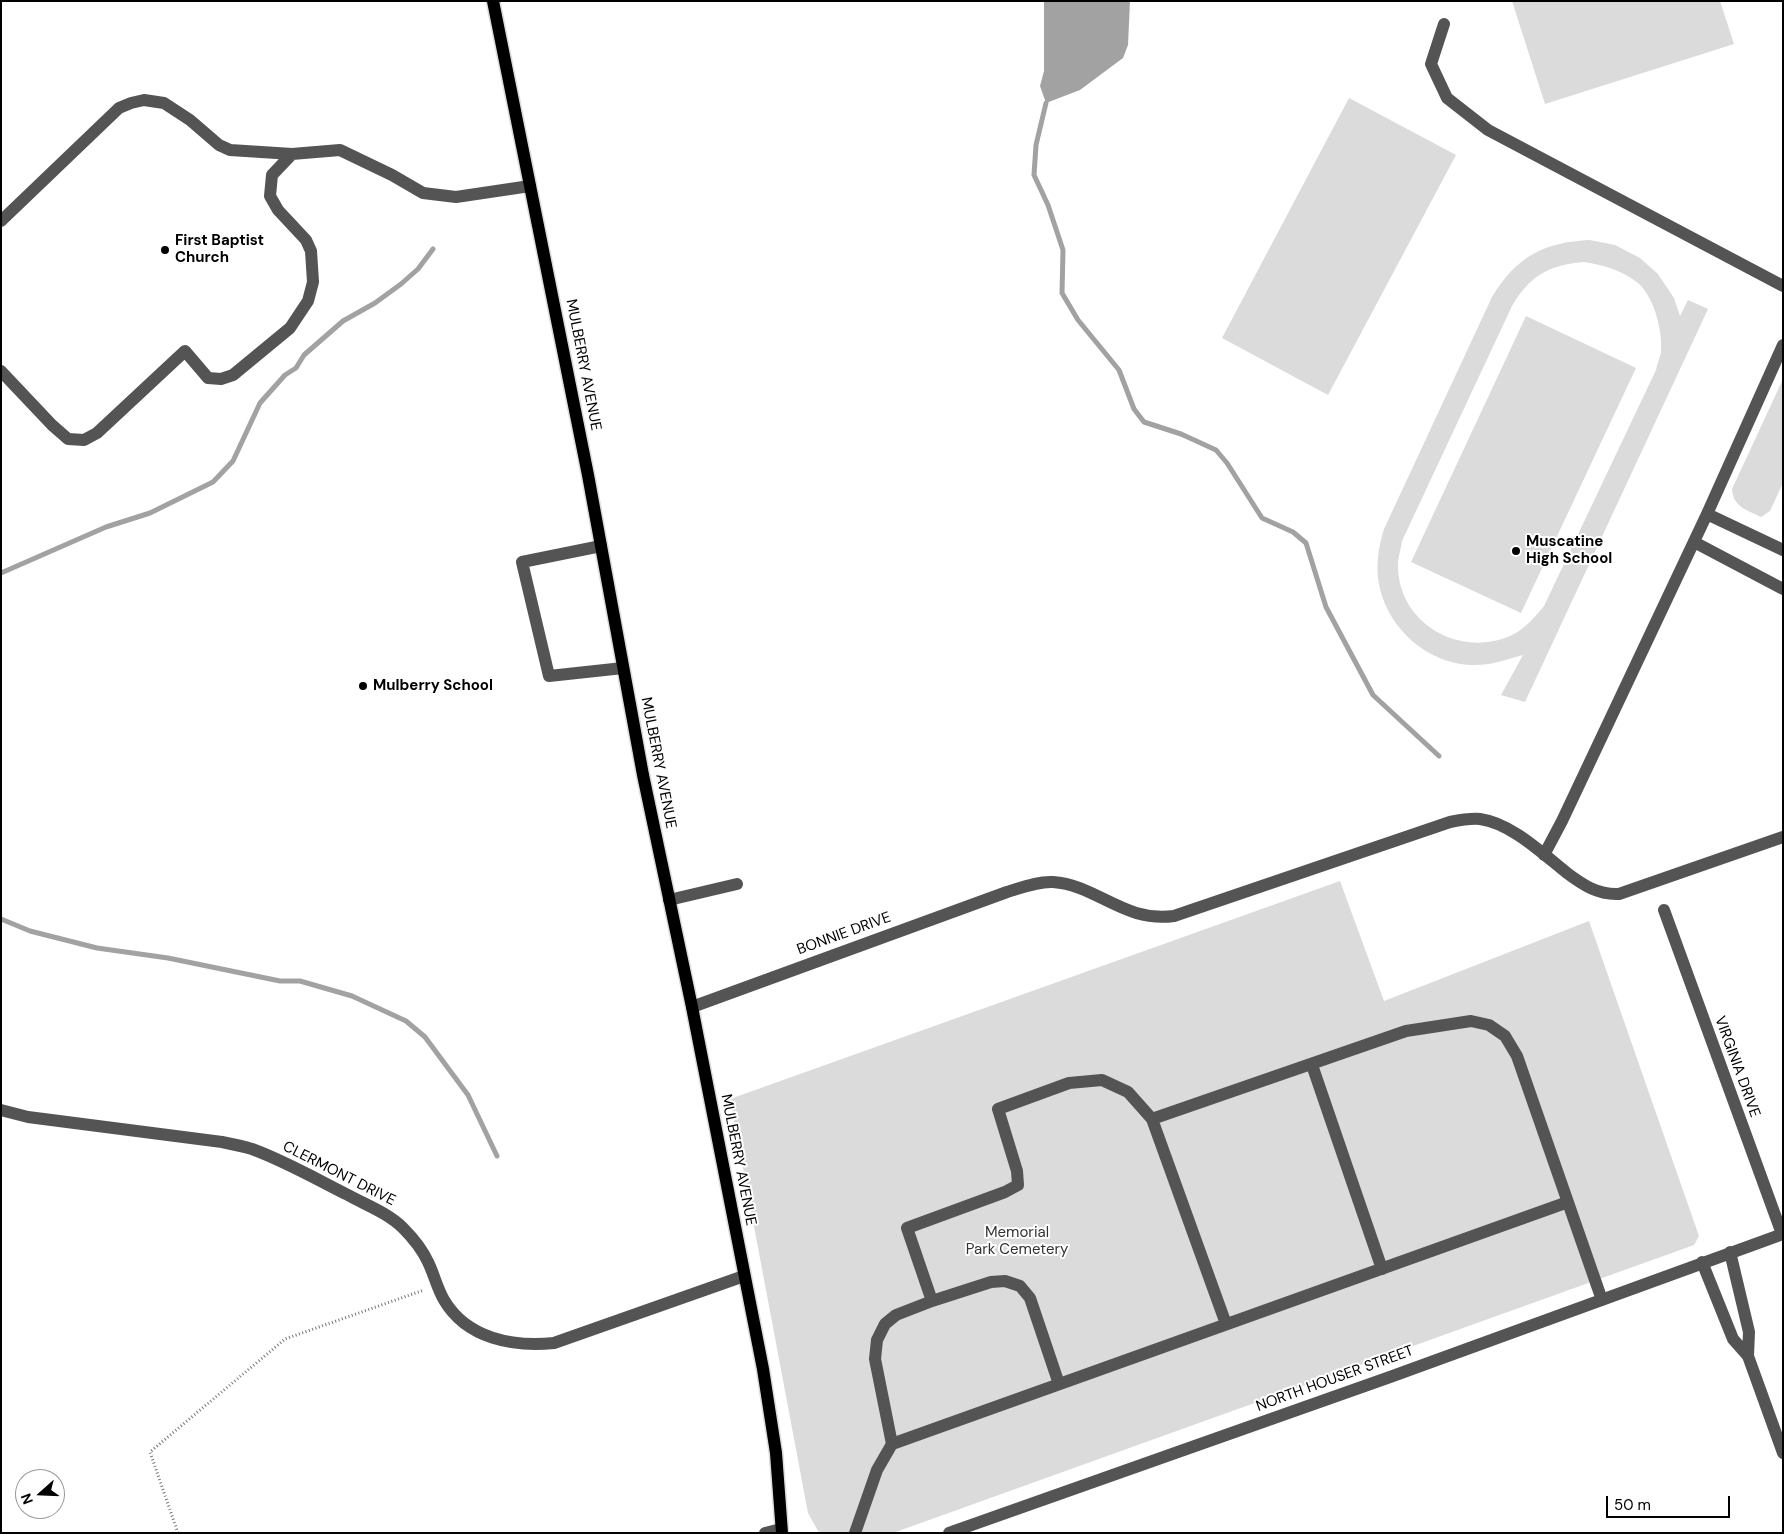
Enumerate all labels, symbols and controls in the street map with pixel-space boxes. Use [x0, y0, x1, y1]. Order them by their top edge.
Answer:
place label: First Baptist Church [175, 232, 264, 267]
marker: First Baptist Church [159, 244, 171, 256]
street label: MULBERRY AVENUE [561, 298, 605, 432]
place label: Muscatine High School [1526, 533, 1612, 568]
marker: Muscatine High School [1510, 545, 1522, 557]
place label: Mulberry School [373, 677, 493, 695]
marker: Mulberry School [357, 680, 369, 692]
street label: MULBERRY AVENUE [636, 696, 680, 830]
street label: BONNIE DRIVE [795, 909, 893, 959]
street label: VIRGINIA DRIVE [1710, 1014, 1764, 1120]
street label: MULBERRY AVENUE [716, 1093, 760, 1227]
street label: CLERMONT DRIVE [280, 1138, 398, 1210]
park label: Memorial Park Cemetery [966, 1224, 1068, 1259]
street label: NORTH HOUSER STREET [1254, 1342, 1416, 1416]
north arrow [15, 1469, 65, 1519]
scale bar [1609, 1486, 1733, 1518]
text: N [17, 1491, 37, 1507]
text: 50 m [1614, 1495, 1651, 1515]

